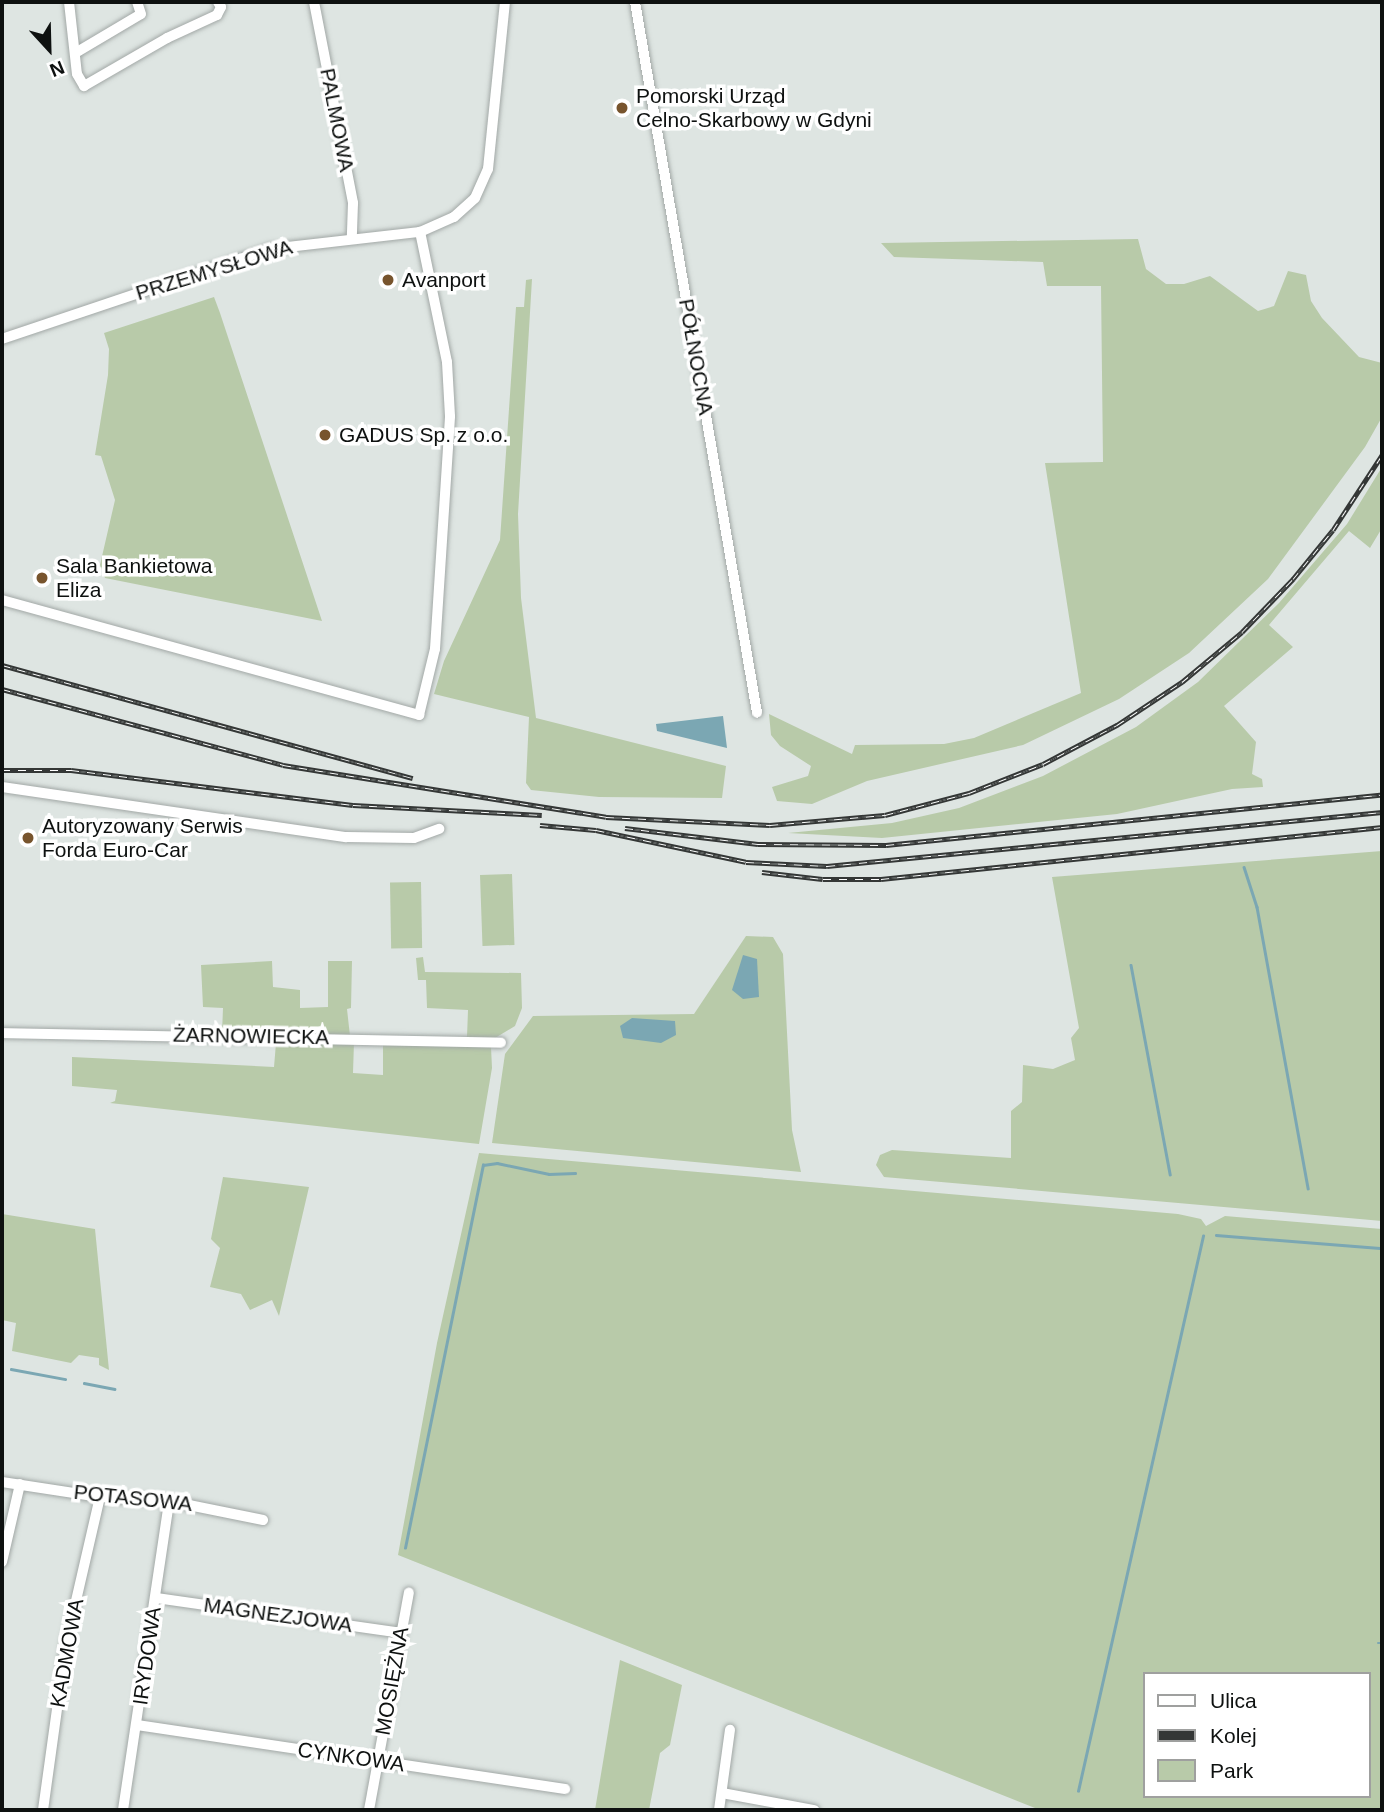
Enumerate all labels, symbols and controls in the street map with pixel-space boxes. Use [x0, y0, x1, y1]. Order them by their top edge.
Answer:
north arrow [14, 14, 84, 84]
text: N [47, 57, 67, 81]
street label: PALMOWA [315, 66, 359, 174]
place label: Pomorski Urząd Celno-Skarbowy w Gdyni [636, 83, 872, 133]
marker: Pomorski Urząd Celno-Skarbowy w Gdyni [614, 100, 630, 116]
street label: PRZEMYSŁOWA [133, 234, 295, 306]
place label: Avanport [402, 267, 486, 293]
marker: Avanport [380, 272, 396, 288]
street label: PÓŁNOCNA [673, 297, 719, 417]
place label: GADUS Sp. z o.o. [339, 422, 508, 448]
marker: GADUS Sp. z o.o. [317, 427, 333, 443]
place label: Sala Bankietowa Eliza [56, 553, 212, 603]
marker: Sala Bankietowa Eliza [34, 570, 50, 586]
place label: Autoryzowany Serwis Forda Euro-Car [42, 813, 243, 863]
marker: Autoryzowany Serwis Forda Euro-Car [20, 830, 36, 846]
street label: ŻARNOWIECKA [173, 1022, 329, 1050]
street label: POTASOWA [73, 1479, 193, 1517]
street label: MAGNEZJOWA [202, 1592, 354, 1638]
street label: KADMOWA [45, 1597, 89, 1709]
street label: IRYDOWA [128, 1605, 166, 1707]
street label: MOSIĘŻNA [370, 1625, 414, 1737]
legend [1142, 1672, 1370, 1798]
text: Ulica [1210, 1689, 1257, 1712]
text: Kolej [1210, 1724, 1257, 1747]
street label: CYNKOWA [296, 1737, 406, 1777]
text: Park [1210, 1759, 1253, 1782]

